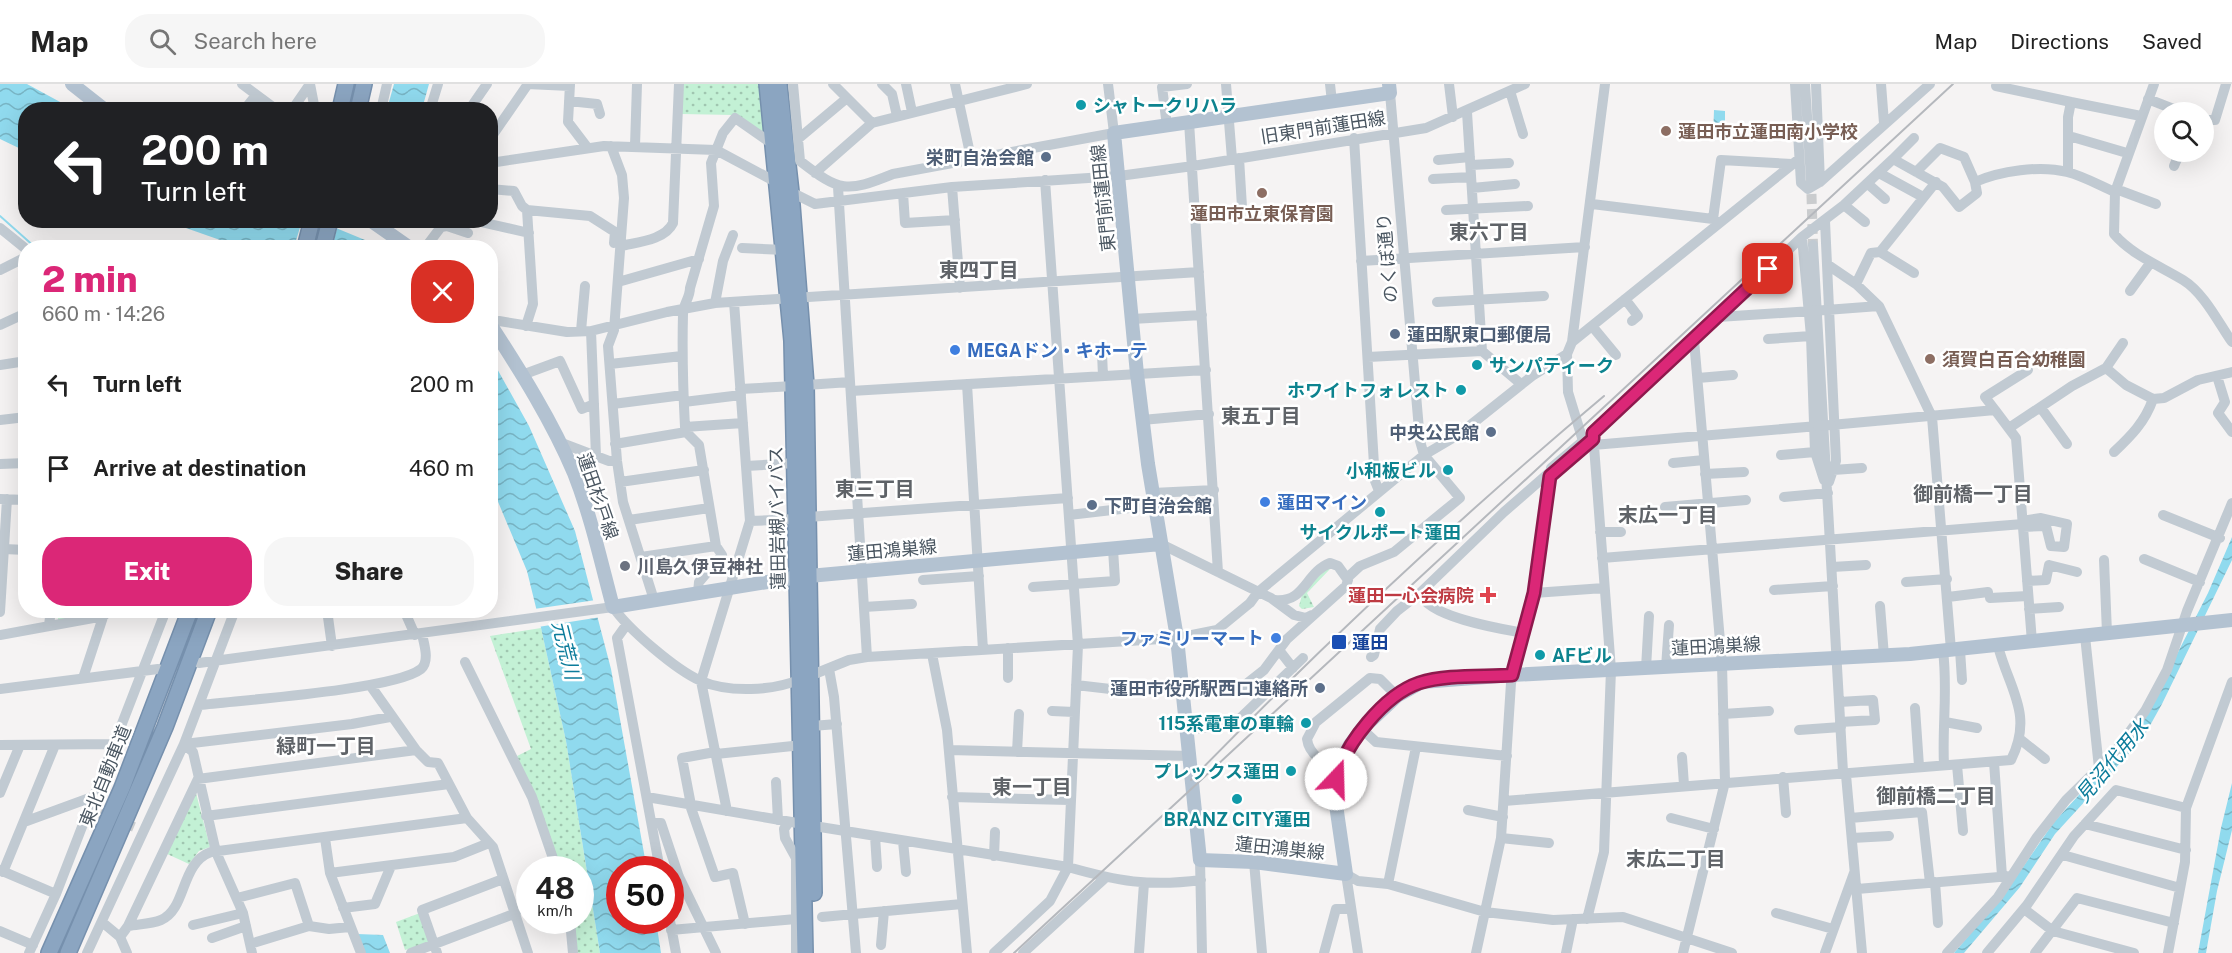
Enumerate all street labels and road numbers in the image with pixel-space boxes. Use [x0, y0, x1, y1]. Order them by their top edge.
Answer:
street label: 旧東門前蓮田線 [1259, 107, 1387, 147]
street label: 東門前蓮田線 [1087, 143, 1119, 253]
street label: のくぼ通り [1373, 212, 1401, 304]
street label: 蓮田岩槻バイパス [765, 446, 789, 590]
street label: 蓮田杉戸線 [573, 450, 623, 542]
street label: 蓮田鴻巣線 [846, 536, 938, 564]
street label: 蓮田鴻巣線 [1671, 633, 1761, 659]
street label: 東北自動車道 [75, 722, 135, 830]
street label: 蓮田鴻巣線 [1234, 833, 1326, 863]

